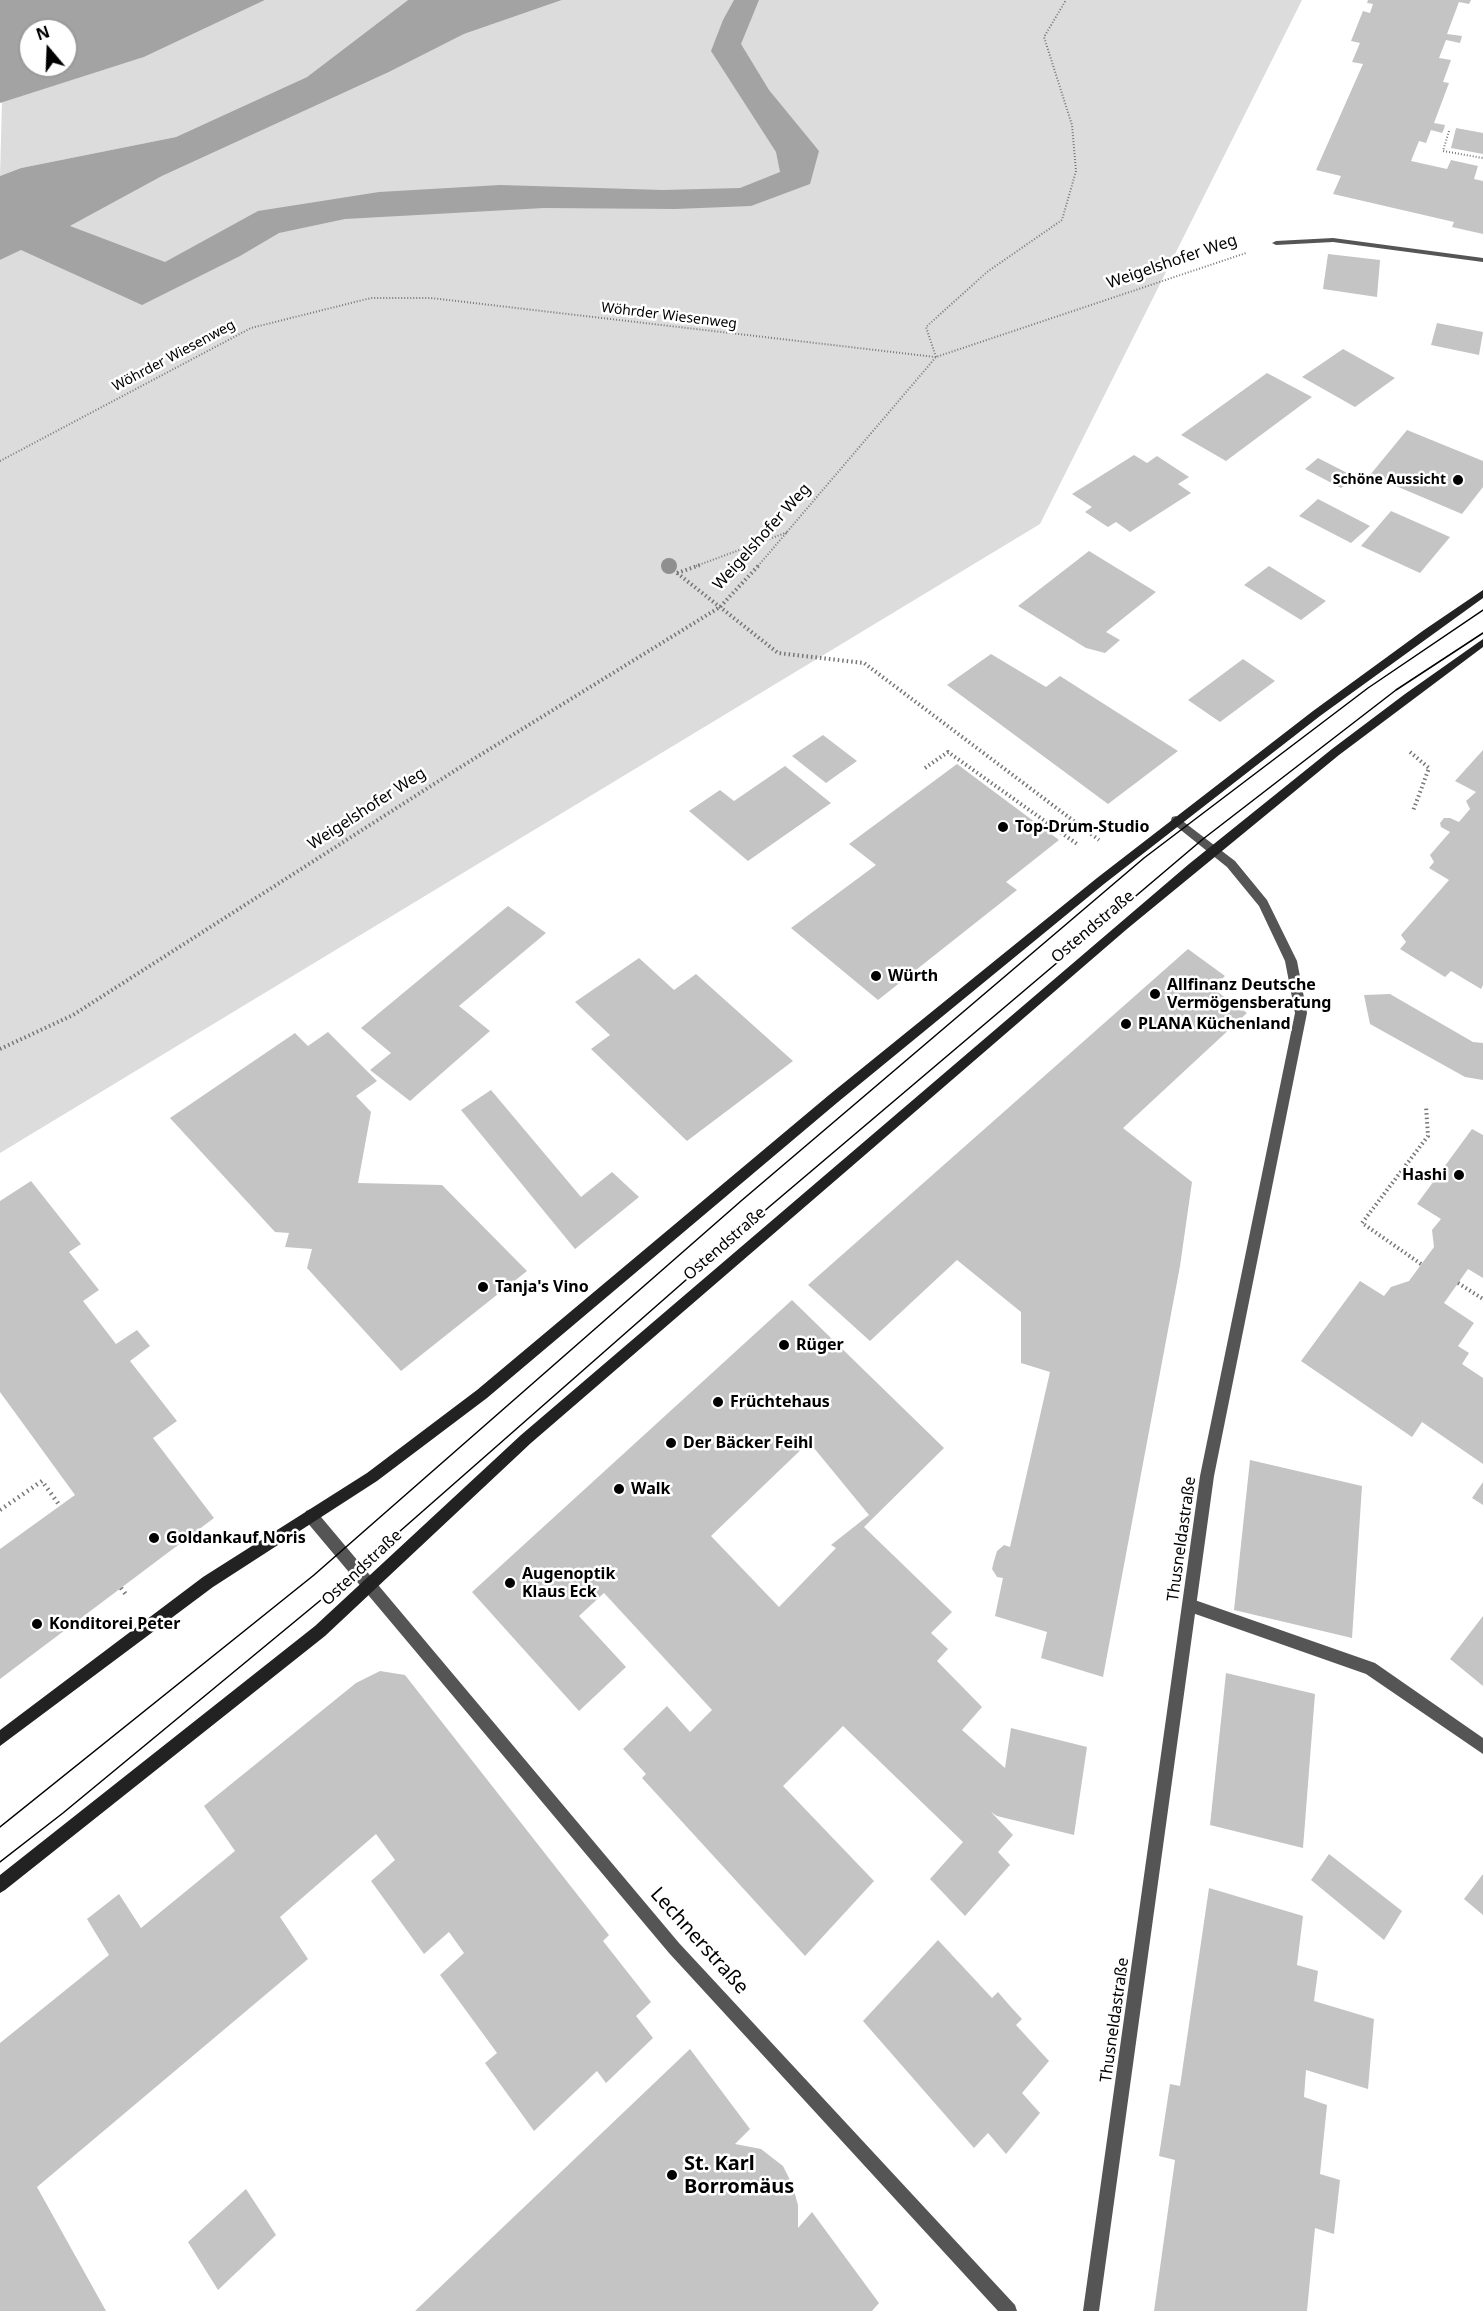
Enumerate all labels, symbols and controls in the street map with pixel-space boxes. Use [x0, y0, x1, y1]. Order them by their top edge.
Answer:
north arrow [18, 18, 78, 78]
text: N [33, 20, 53, 45]
street label: Weigelshofer Weg [1104, 231, 1240, 293]
street label: Wöhrder Wiesenweg [600, 299, 738, 333]
street label: Wöhrder Wiesenweg [110, 317, 238, 395]
place label: Schöne Aussicht [1333, 472, 1446, 488]
marker: Schöne Aussicht [1451, 473, 1465, 487]
street label: Weigelshofer Weg [709, 480, 815, 594]
street label: Weigelshofer Weg [304, 764, 430, 854]
place label: Top-Drum-Studio [1015, 817, 1149, 837]
marker: Top-Drum-Studio [996, 820, 1010, 834]
street label: Ostendstraße [1048, 887, 1138, 967]
place label: Würth [888, 966, 938, 986]
marker: Würth [869, 969, 883, 983]
place label: Allfinanz Deutsche Vermögensberatung [1167, 975, 1331, 1013]
marker: Allfinanz Deutsche Vermögensberatung [1148, 987, 1162, 1001]
place label: PLANA Küchenland [1138, 1014, 1291, 1034]
marker: PLANA Küchenland [1119, 1017, 1133, 1031]
place label: Hashi [1402, 1165, 1447, 1185]
marker: Hashi [1452, 1168, 1466, 1182]
street label: Ostendstraße [680, 1203, 770, 1285]
place label: Tanja's Vino [495, 1277, 589, 1297]
marker: Tanja's Vino [476, 1280, 490, 1294]
place label: Rüger [796, 1335, 844, 1355]
marker: Rüger [777, 1338, 791, 1352]
place label: Früchtehaus [730, 1392, 830, 1412]
marker: Früchtehaus [711, 1395, 725, 1409]
place label: Der Bäcker Feihl [683, 1433, 813, 1453]
marker: Der Bäcker Feihl [664, 1436, 678, 1450]
street label: Thusneldastraße [1164, 1475, 1200, 1603]
place label: Walk [631, 1479, 670, 1499]
marker: Walk [612, 1482, 626, 1496]
street label: Ostendstraße [318, 1526, 406, 1610]
place label: Goldankauf Noris [166, 1528, 306, 1548]
marker: Goldankauf Noris [147, 1531, 161, 1545]
place label: Augenoptik Klaus Eck [522, 1564, 615, 1602]
marker: Augenoptik Klaus Eck [503, 1576, 517, 1590]
place label: Konditorei Peter [49, 1614, 180, 1634]
marker: Konditorei Peter [30, 1617, 44, 1631]
street label: Lechnerstraße [645, 1883, 753, 1999]
street label: Thusneldastraße [1097, 1956, 1133, 2084]
place label: St. Karl Borromäus [684, 2152, 794, 2199]
marker: St. Karl Borromäus [665, 2168, 679, 2182]

